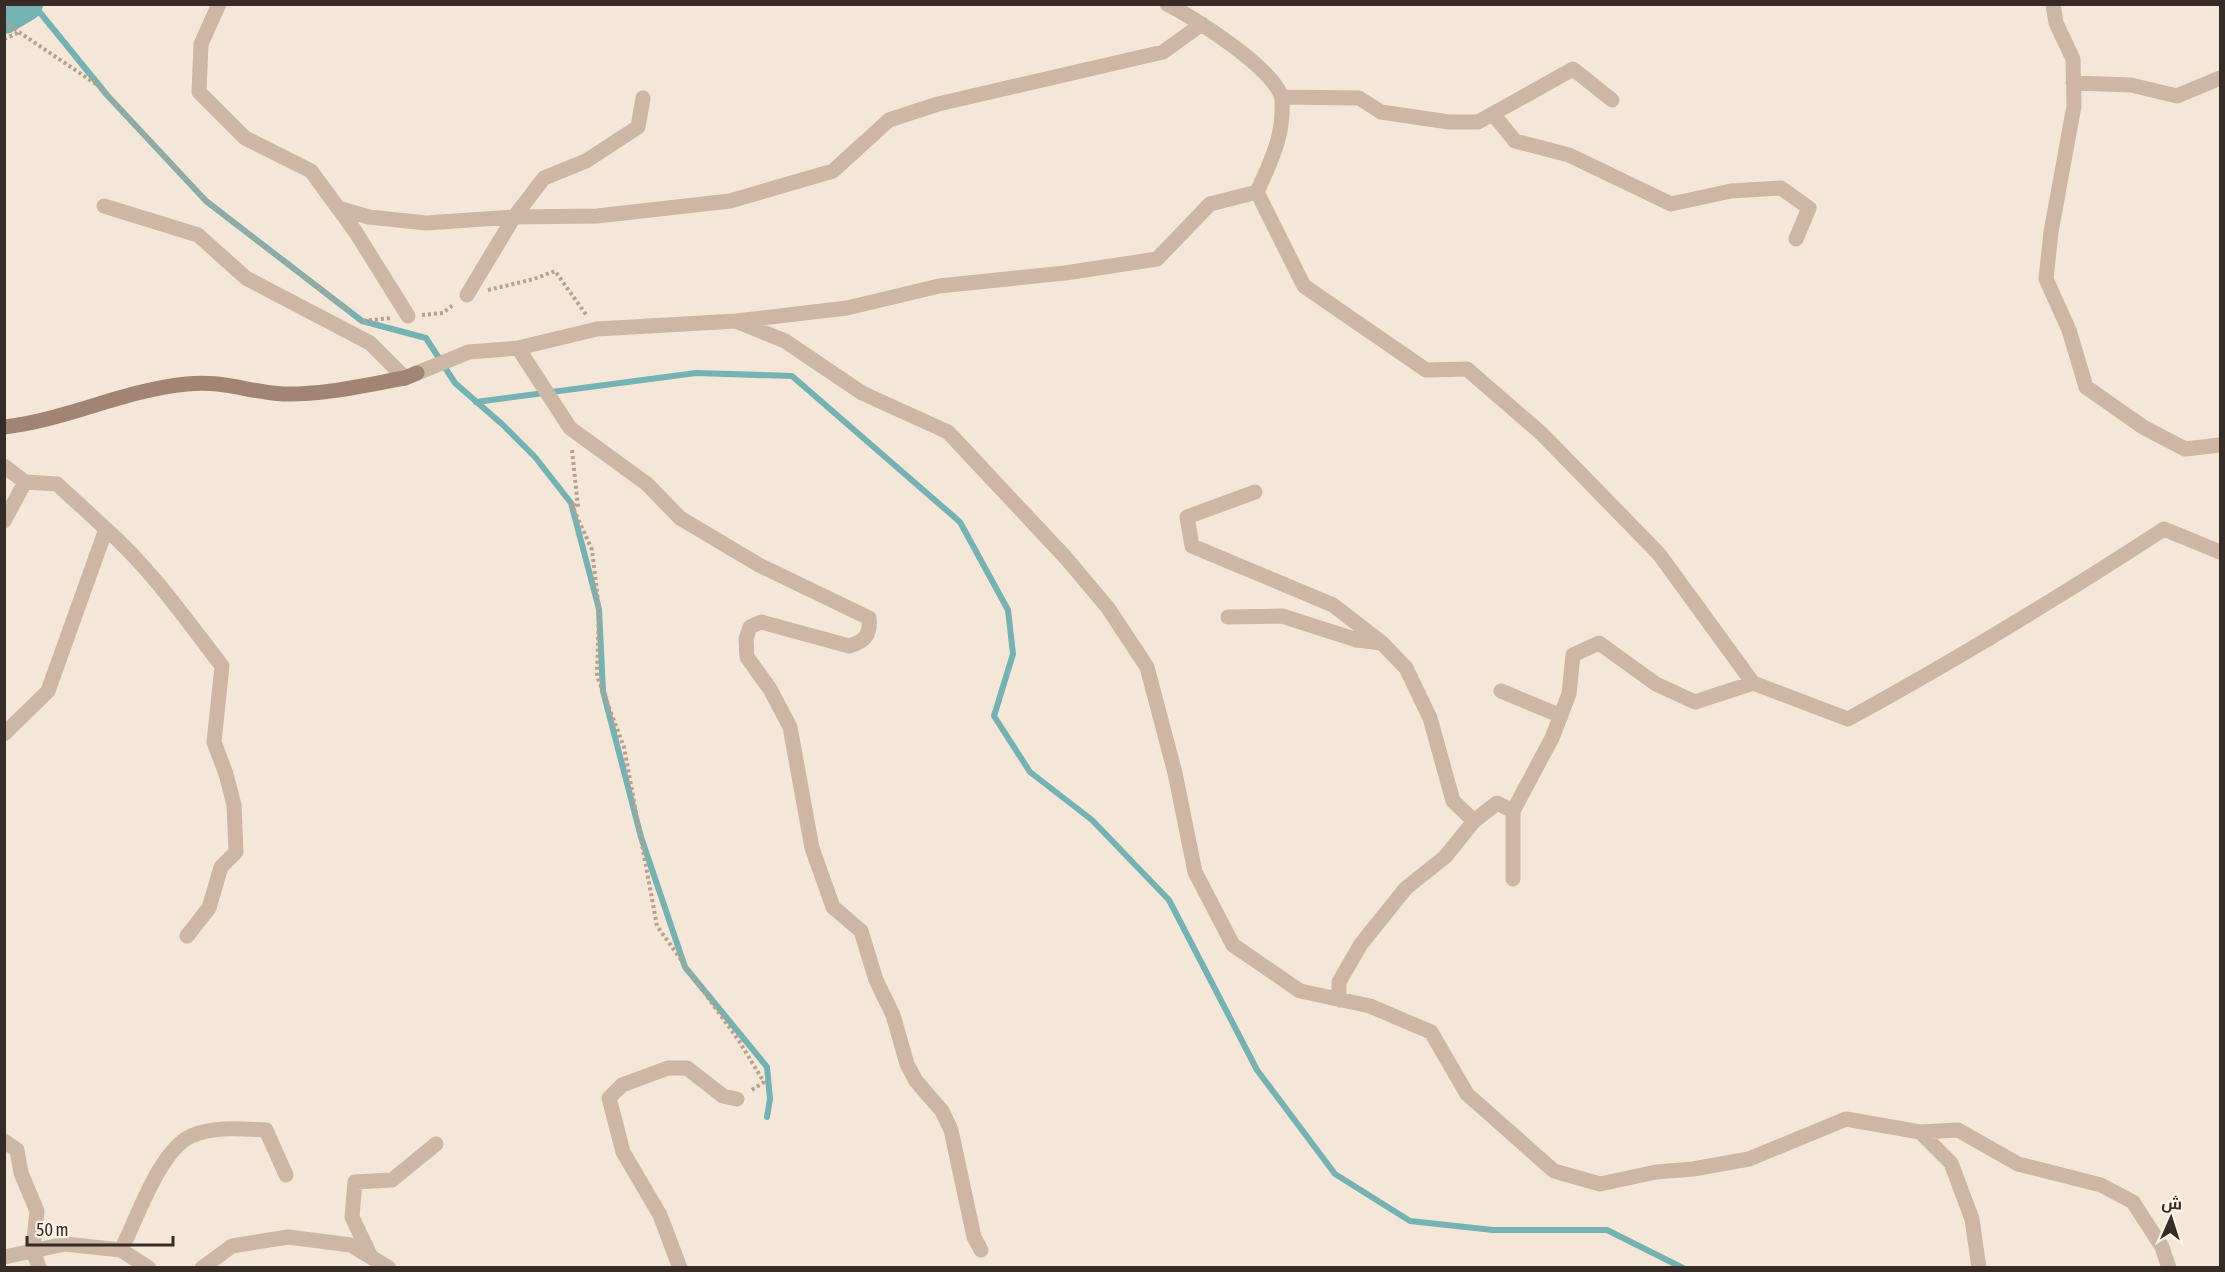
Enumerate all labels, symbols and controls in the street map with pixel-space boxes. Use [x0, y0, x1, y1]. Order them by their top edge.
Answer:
north arrow [2141, 1188, 2201, 1248]
text: ش [2161, 1193, 2183, 1214]
scale bar [27, 1209, 172, 1247]
text: 50 m [36, 1219, 68, 1240]

